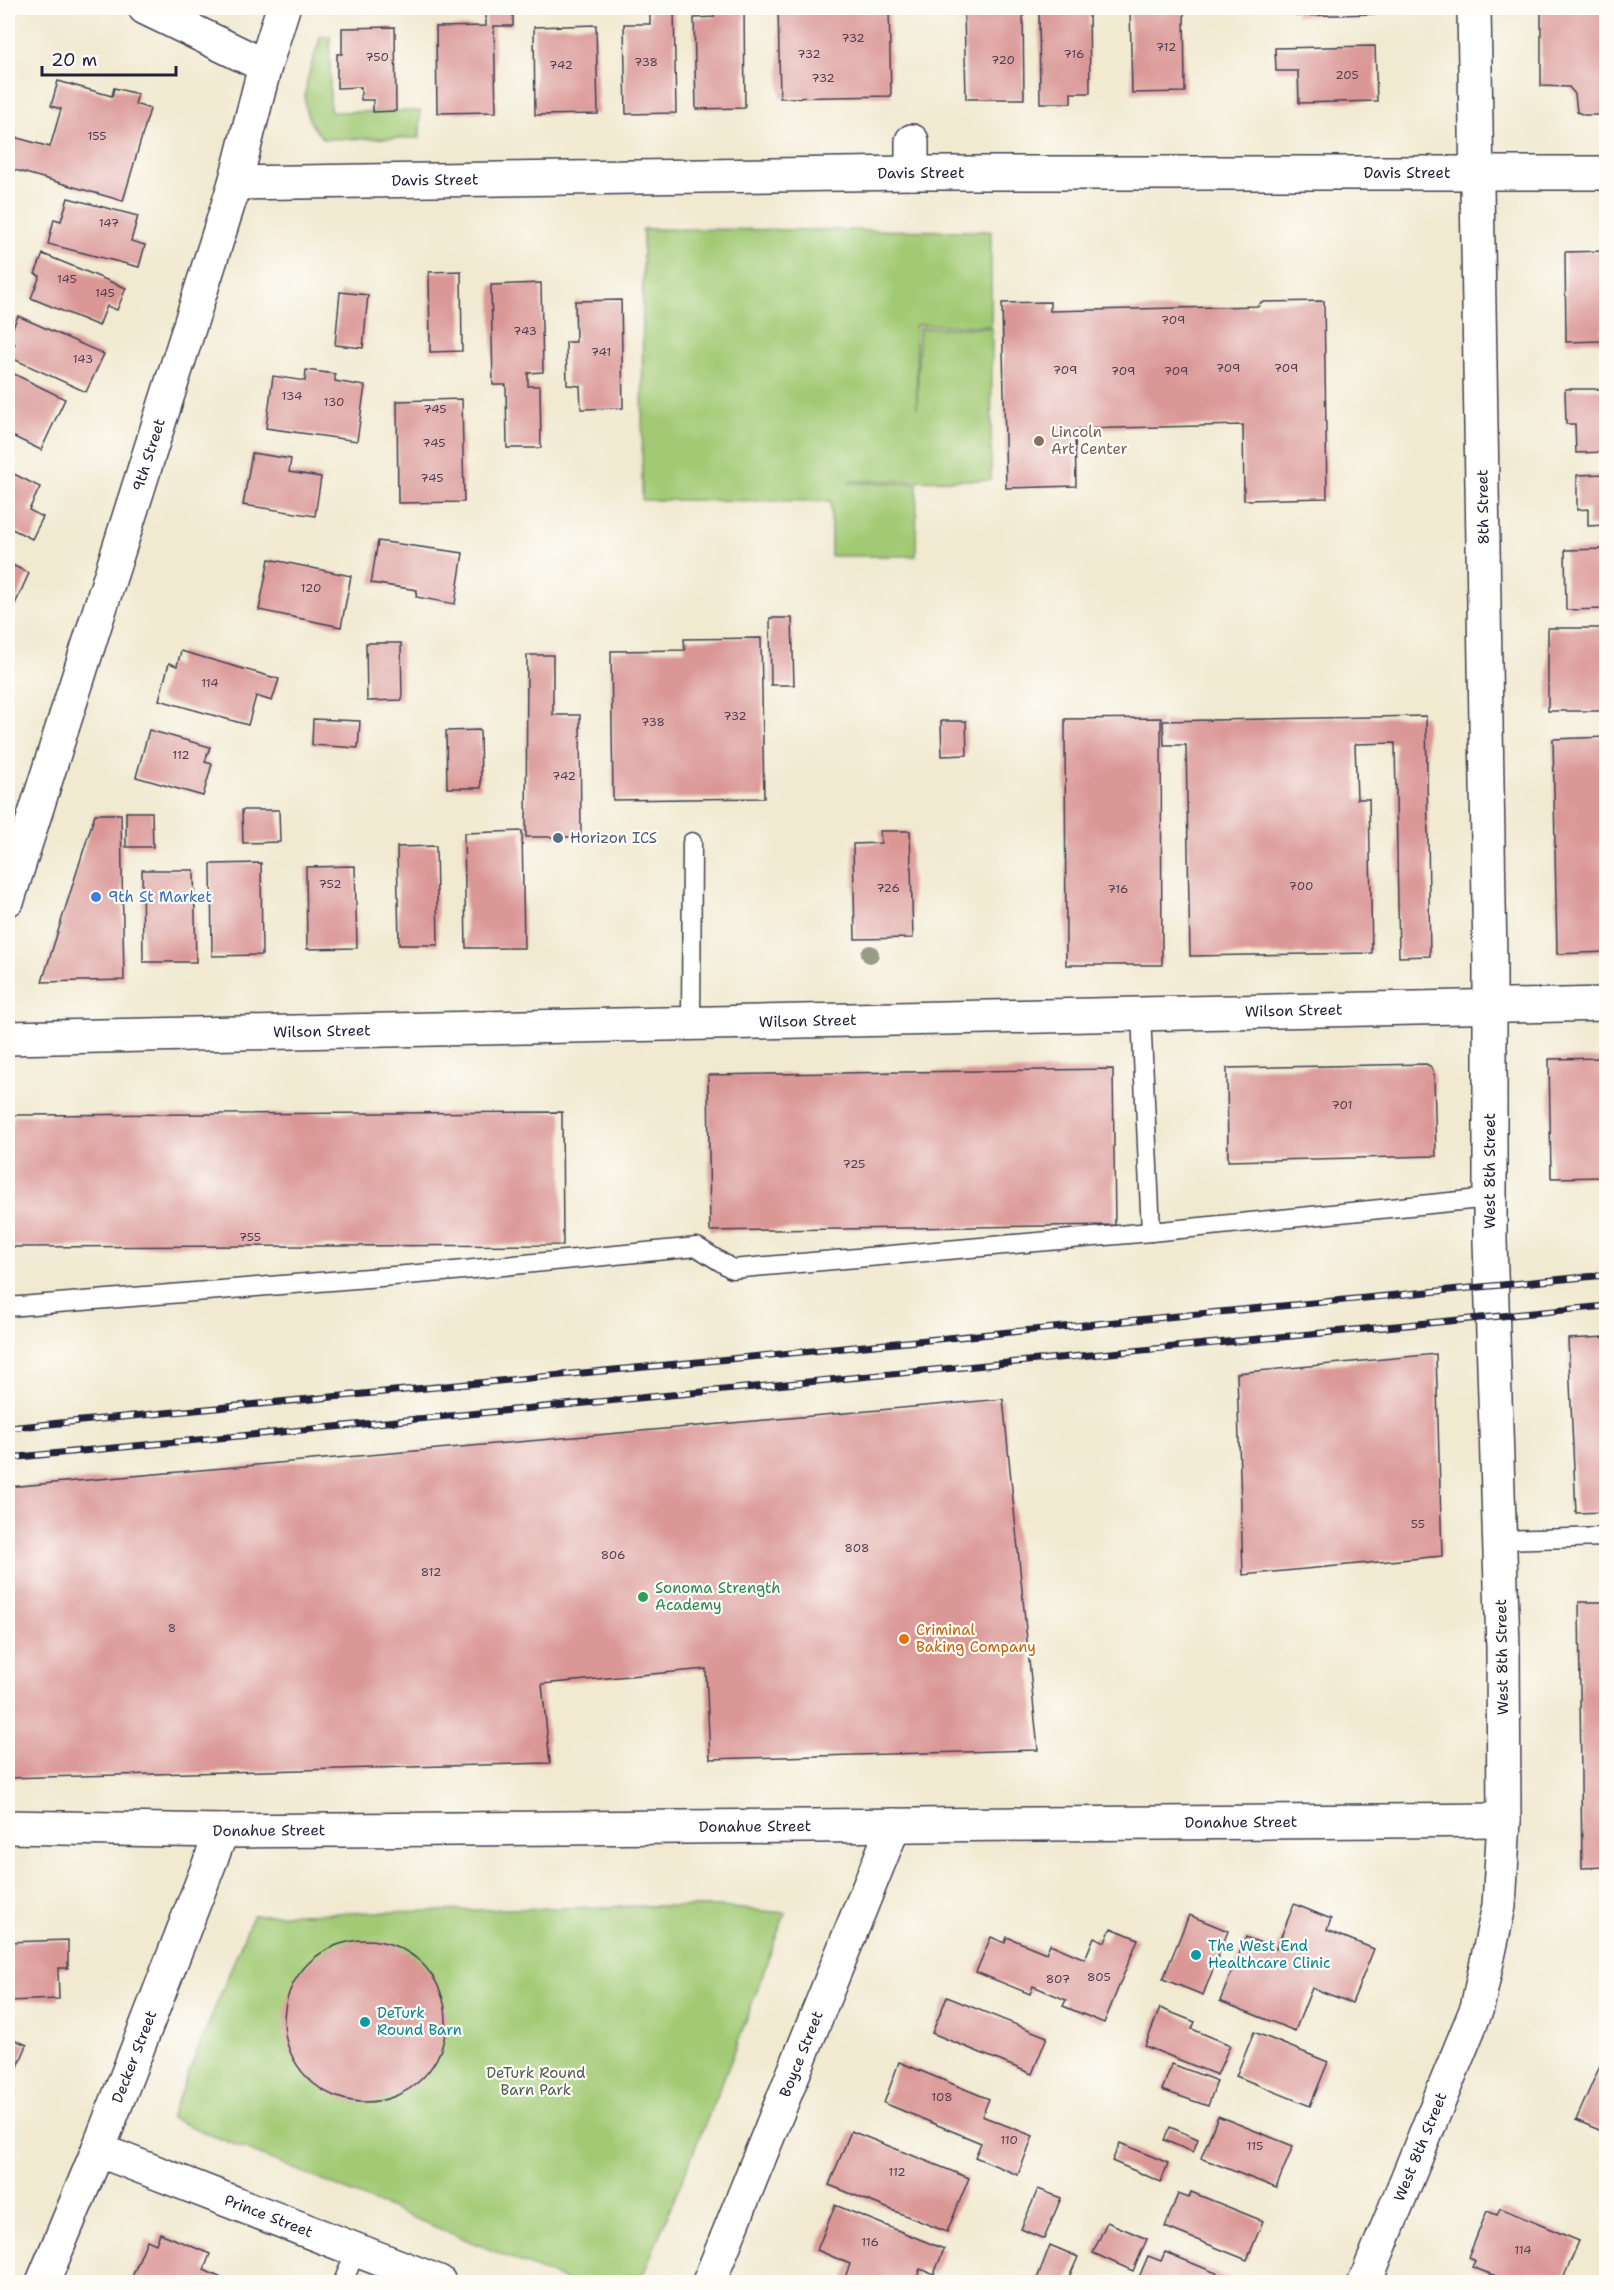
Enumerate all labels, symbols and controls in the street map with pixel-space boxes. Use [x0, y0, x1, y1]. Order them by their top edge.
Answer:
house number: 732 [841, 30, 865, 46]
scale bar [42, 39, 176, 77]
house number: 712 [1156, 39, 1176, 55]
house number: 732 [797, 46, 821, 62]
house number: 716 [1064, 46, 1084, 62]
text: 20 m [51, 48, 97, 72]
house number: 750 [365, 49, 389, 65]
house number: 720 [991, 52, 1015, 68]
house number: 738 [634, 54, 658, 70]
house number: 742 [549, 57, 573, 73]
house number: 205 [1335, 67, 1359, 83]
house number: 732 [811, 70, 835, 86]
house number: 155 [87, 128, 107, 144]
street label: Davis Street [877, 163, 964, 184]
street label: Davis Street [1363, 163, 1450, 183]
street label: Davis Street [391, 169, 479, 191]
house number: 147 [99, 215, 119, 231]
house number: 145 [57, 271, 77, 287]
house number: 145 [95, 285, 115, 301]
house number: 709 [1161, 312, 1185, 328]
house number: 743 [513, 323, 537, 339]
house number: 741 [591, 344, 611, 360]
house number: 143 [73, 351, 93, 367]
house number: 709 [1216, 360, 1240, 376]
house number: 709 [1274, 360, 1298, 376]
house number: 709 [1053, 362, 1077, 378]
house number: 709 [1111, 363, 1135, 379]
house number: 709 [1164, 363, 1188, 379]
house number: 134 [282, 388, 302, 404]
house number: 130 [323, 394, 345, 410]
house number: 745 [423, 401, 447, 417]
street label: 9th Street [128, 416, 170, 494]
place label: Lincoln Art Center [1051, 422, 1128, 459]
marker: Lincoln Art Center [1032, 434, 1046, 448]
house number: 745 [422, 435, 446, 451]
street label: 8th Street [1472, 469, 1494, 545]
house number: 745 [420, 470, 444, 486]
house number: 120 [301, 580, 321, 596]
house number: 114 [201, 675, 219, 691]
house number: 732 [723, 708, 747, 724]
house number: 738 [641, 714, 665, 730]
house number: 112 [172, 747, 190, 763]
house number: 742 [552, 768, 576, 784]
place label: Horizon ICS [570, 828, 657, 848]
marker: Horizon ICS [551, 831, 565, 845]
house number: 752 [318, 876, 342, 892]
house number: 700 [1289, 878, 1313, 894]
house number: 726 [876, 880, 900, 896]
house number: 716 [1108, 881, 1128, 897]
place label: 9th St Market [108, 887, 212, 907]
marker: 9th St Market [89, 890, 103, 904]
street label: Wilson Street [1245, 1000, 1343, 1022]
street label: Wilson Street [759, 1010, 857, 1032]
street label: Wilson Street [273, 1020, 371, 1042]
house number: 701 [1331, 1097, 1353, 1113]
street label: West 8th Street [1480, 1113, 1500, 1229]
house number: 725 [843, 1156, 865, 1172]
house number: 755 [239, 1229, 261, 1245]
house number: 55 [1411, 1516, 1425, 1532]
house number: 808 [845, 1540, 869, 1556]
house number: 806 [601, 1547, 625, 1563]
house number: 812 [421, 1564, 441, 1580]
place label: Sonoma Strength Academy [655, 1578, 781, 1615]
marker: Sonoma Strength Academy [636, 1590, 650, 1604]
street label: West 8th Street [1491, 1599, 1513, 1715]
house number: 8 [168, 1620, 176, 1636]
place label: Criminal Baking Company [916, 1620, 1036, 1657]
marker: Criminal Baking Company [897, 1632, 911, 1646]
street label: Donahue Street [1184, 1812, 1297, 1833]
street label: Donahue Street [699, 1816, 811, 1837]
street label: Donahue Street [212, 1820, 325, 1841]
place label: The West End Healthcare Clinic [1208, 1936, 1331, 1973]
marker: The West End Healthcare Clinic [1189, 1948, 1203, 1962]
house number: 805 [1087, 1969, 1111, 1985]
house number: 807 [1046, 1971, 1070, 1987]
place label: DeTurk Round Barn [377, 2003, 462, 2040]
street label: Decker Street [107, 2007, 161, 2106]
street label: Boyce Street [775, 2008, 828, 2100]
marker: DeTurk Round Barn [358, 2015, 372, 2029]
park label: DeTurk Round Barn Park [486, 2063, 586, 2100]
house number: 108 [931, 2089, 953, 2105]
street label: West 8th Street [1389, 2089, 1451, 2204]
house number: 110 [1000, 2132, 1018, 2148]
house number: 115 [1247, 2138, 1263, 2154]
house number: 112 [888, 2164, 906, 2180]
street label: Prince Street [222, 2190, 316, 2242]
house number: 116 [861, 2234, 879, 2250]
house number: 114 [1514, 2242, 1532, 2258]

